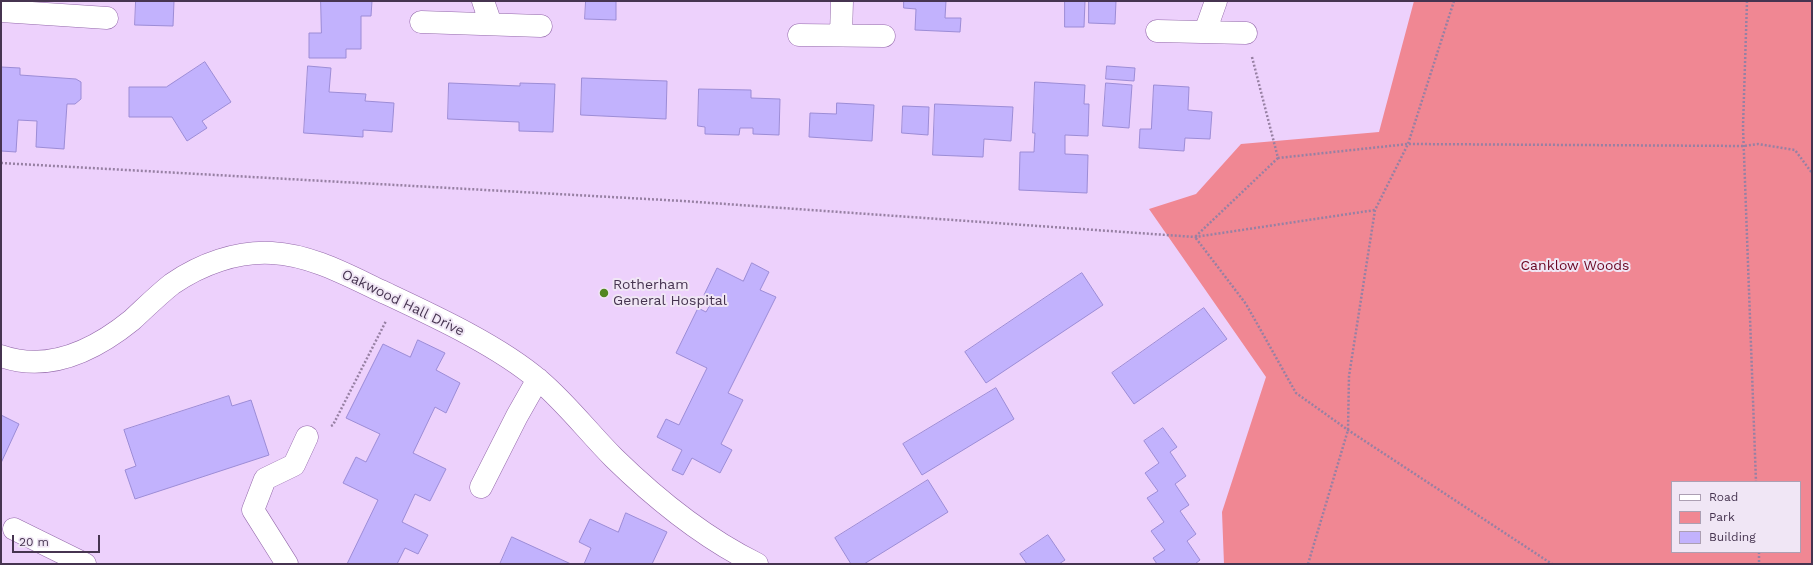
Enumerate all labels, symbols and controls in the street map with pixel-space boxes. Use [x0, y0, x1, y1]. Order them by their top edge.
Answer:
park label: Canklow Woods [1520, 258, 1630, 274]
street label: Oakwood Hall Drive [339, 266, 467, 340]
place label: Rotherham General Hospital [613, 277, 727, 310]
marker: Rotherham General Hospital [598, 287, 610, 299]
legend [1671, 481, 1801, 553]
text: Road [1709, 490, 1738, 504]
text: Park [1709, 510, 1735, 524]
scale bar [14, 527, 102, 553]
text: Building [1709, 530, 1756, 544]
text: 20 m [19, 535, 49, 549]

